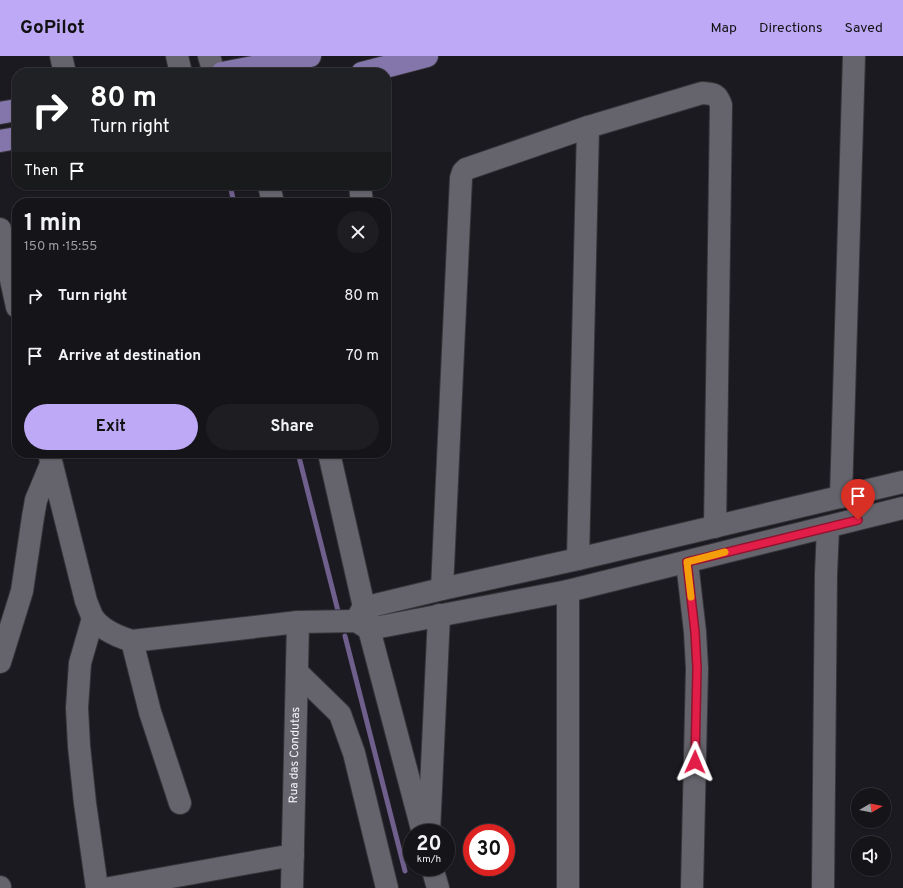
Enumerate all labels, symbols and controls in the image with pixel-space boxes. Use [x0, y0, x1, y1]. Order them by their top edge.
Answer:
text: GoPilot [20, 16, 85, 40]
text: Map [711, 20, 737, 37]
text: Directions [759, 20, 823, 37]
text: Saved [845, 20, 883, 37]
text: 80 m [90, 81, 157, 117]
icon: right [24, 84, 76, 136]
text: Turn right [90, 116, 170, 139]
icon: arrive [66, 160, 88, 182]
text: Then [24, 162, 58, 181]
text: 1 min [24, 209, 82, 239]
button: close [337, 211, 379, 253]
text: 150 m · 15:55 [24, 239, 97, 255]
icon: right [24, 285, 46, 307]
text: Turn right [58, 287, 127, 306]
text: 80 m [344, 287, 379, 306]
icon: arrive [24, 345, 46, 367]
text: Arrive at destination [58, 347, 201, 366]
text: 70 m [346, 347, 379, 366]
button: Exit [24, 404, 198, 450]
button: Share [206, 404, 379, 450]
pin [841, 479, 875, 520]
icon: arrive [847, 485, 869, 507]
street label: Rua das Condutas [286, 707, 304, 804]
position arrow [674, 741, 716, 783]
north arrow [851, 788, 891, 828]
map controls [851, 788, 891, 876]
speed limit sign: 30 [463, 824, 515, 876]
text: 20 [416, 832, 442, 858]
button: sound [851, 836, 891, 876]
text: km/h [417, 853, 441, 866]

